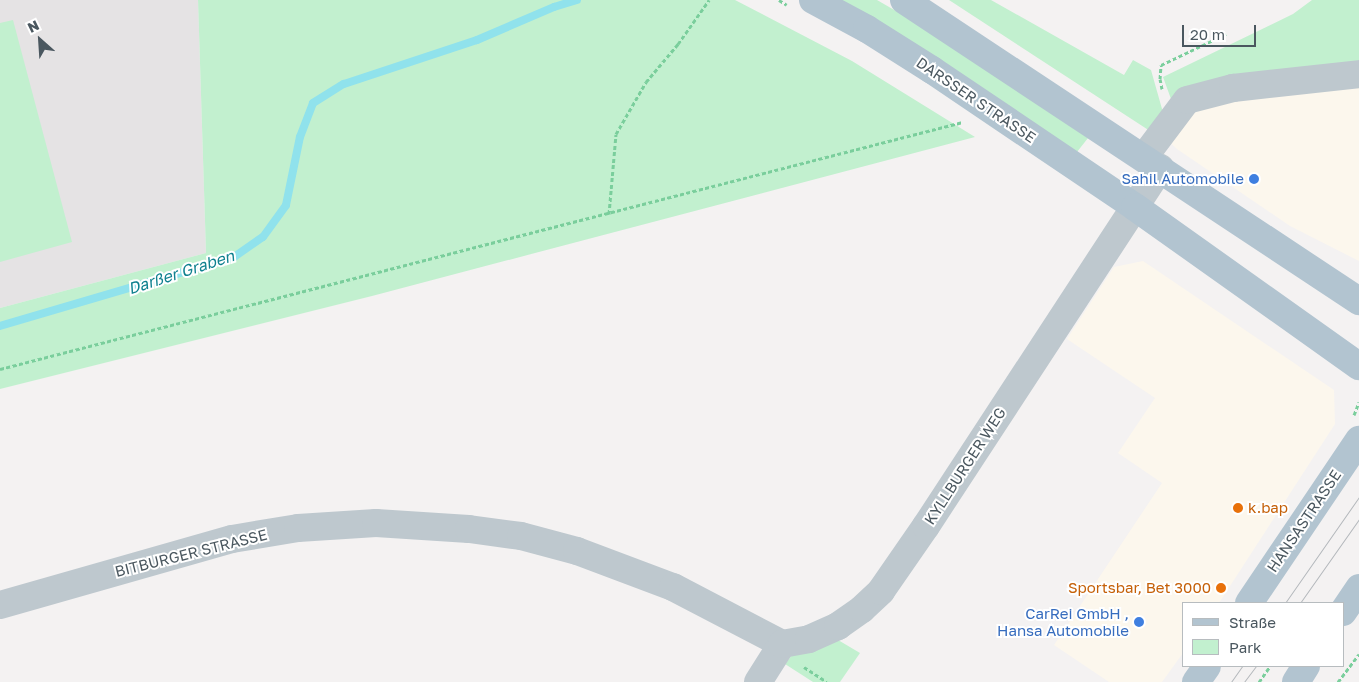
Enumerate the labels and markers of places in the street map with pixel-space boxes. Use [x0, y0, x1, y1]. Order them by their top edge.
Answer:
place label: Sahil Automobile [1121, 170, 1244, 188]
marker: Sahil Automobile [1248, 173, 1260, 185]
place label: k.bap [1248, 499, 1288, 517]
marker: k.bap [1232, 502, 1244, 514]
place label: Sportsbar, Bet 3000 [1068, 579, 1211, 597]
marker: Sportsbar, Bet 3000 [1215, 582, 1227, 594]
place label: CarRei GmbH , Hansa Automobile [997, 604, 1129, 639]
marker: CarRei GmbH , Hansa Automobile [1133, 616, 1145, 628]

